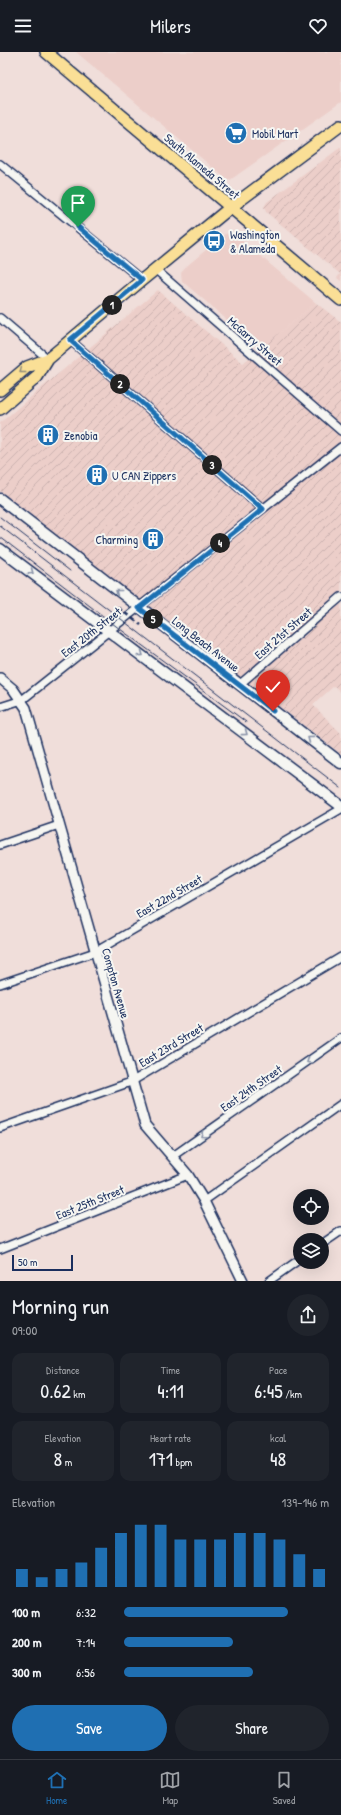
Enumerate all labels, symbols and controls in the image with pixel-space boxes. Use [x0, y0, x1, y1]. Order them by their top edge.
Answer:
text: Milers [150, 14, 191, 39]
icon: menu [12, 15, 34, 37]
icon: heart [307, 15, 329, 37]
supermarket icon: Mobil Mart [223, 120, 249, 146]
place label: Mobil Mart [252, 125, 299, 142]
street label: South Alameda Street [161, 129, 244, 203]
pin [61, 186, 95, 227]
icon: arrive [67, 192, 89, 214]
place label: Washington & Alameda [230, 226, 280, 257]
bus stop icon: Washington & Alameda [201, 228, 227, 254]
pin: 1 [102, 295, 122, 315]
text: 1 [110, 298, 114, 312]
street label: McGarry Street [224, 313, 287, 370]
one-way arrow [20, 367, 27, 374]
pin: 2 [110, 374, 130, 394]
text: 2 [117, 377, 123, 391]
building icon: Zenobia [35, 422, 61, 448]
place label: Zenobia [64, 427, 98, 444]
pin: 3 [202, 455, 222, 475]
text: 3 [210, 458, 214, 472]
building icon: U CAN Zippers [84, 462, 110, 488]
place label: U CAN Zippers [112, 467, 176, 484]
building icon: Charming [140, 526, 166, 552]
place label: Charming [95, 531, 138, 548]
pin: 4 [210, 533, 230, 553]
text: 4 [218, 536, 222, 550]
one-way arrow [27, 567, 34, 574]
one-way arrow [116, 589, 123, 596]
street label: East 20th Street [57, 602, 125, 661]
street label: East 21st Street [251, 603, 316, 663]
pin: 5 [143, 609, 163, 629]
text: 5 [151, 612, 155, 626]
street label: Long Beach Avenue [169, 612, 243, 676]
one-way arrow [137, 650, 144, 657]
pin [256, 670, 290, 711]
icon: check [262, 676, 284, 698]
one-way arrow [240, 728, 247, 735]
one-way arrow [307, 737, 314, 744]
street label: East 22nd Street [133, 870, 206, 922]
street label: Compton Avenue [98, 946, 134, 1020]
street label: East 23rd Street [136, 1019, 207, 1071]
one-way arrow [306, 1056, 313, 1064]
street label: East 24th Street [217, 1060, 286, 1115]
one-way arrow [200, 1130, 207, 1137]
street label: East 25th Street [53, 1180, 127, 1223]
map controls [293, 1189, 329, 1269]
button: locate [293, 1189, 329, 1225]
button: layers [293, 1233, 329, 1269]
scale bar [12, 1253, 73, 1272]
text: 50 m [18, 1255, 38, 1269]
text: Morning run [12, 1291, 109, 1321]
button: share [287, 1294, 329, 1336]
text: 09:00 [12, 1321, 37, 1339]
text: Distance [46, 1363, 80, 1377]
text: Time [161, 1363, 180, 1377]
text: Pace [269, 1363, 287, 1377]
text: 0.62 [40, 1377, 71, 1404]
text: 4:11 [157, 1377, 184, 1404]
text: 6:45 [254, 1377, 283, 1404]
text: km [71, 1387, 85, 1401]
text: /km [283, 1387, 302, 1401]
text: Elevation [45, 1431, 81, 1445]
text: Heart rate [150, 1431, 191, 1445]
text: kcal [270, 1431, 286, 1445]
text: 8 [53, 1445, 62, 1472]
text: 171 [149, 1445, 173, 1472]
text: 48 [270, 1445, 286, 1472]
text: m [62, 1455, 72, 1469]
text: bpm [173, 1455, 192, 1469]
text: Elevation [12, 1493, 55, 1511]
text: 139–146 m [282, 1493, 329, 1511]
text: 100 m [12, 1603, 40, 1621]
text: 6:32 [76, 1603, 96, 1621]
text: 200 m [12, 1633, 42, 1651]
text: 7:14 [76, 1633, 95, 1651]
text: 300 m [12, 1663, 41, 1681]
text: 6:56 [76, 1663, 95, 1681]
button: Save [12, 1705, 167, 1751]
button: Share [175, 1705, 329, 1751]
tab: Home [46, 1769, 68, 1807]
tab: Map [159, 1769, 181, 1807]
tab: Saved [273, 1769, 295, 1807]

